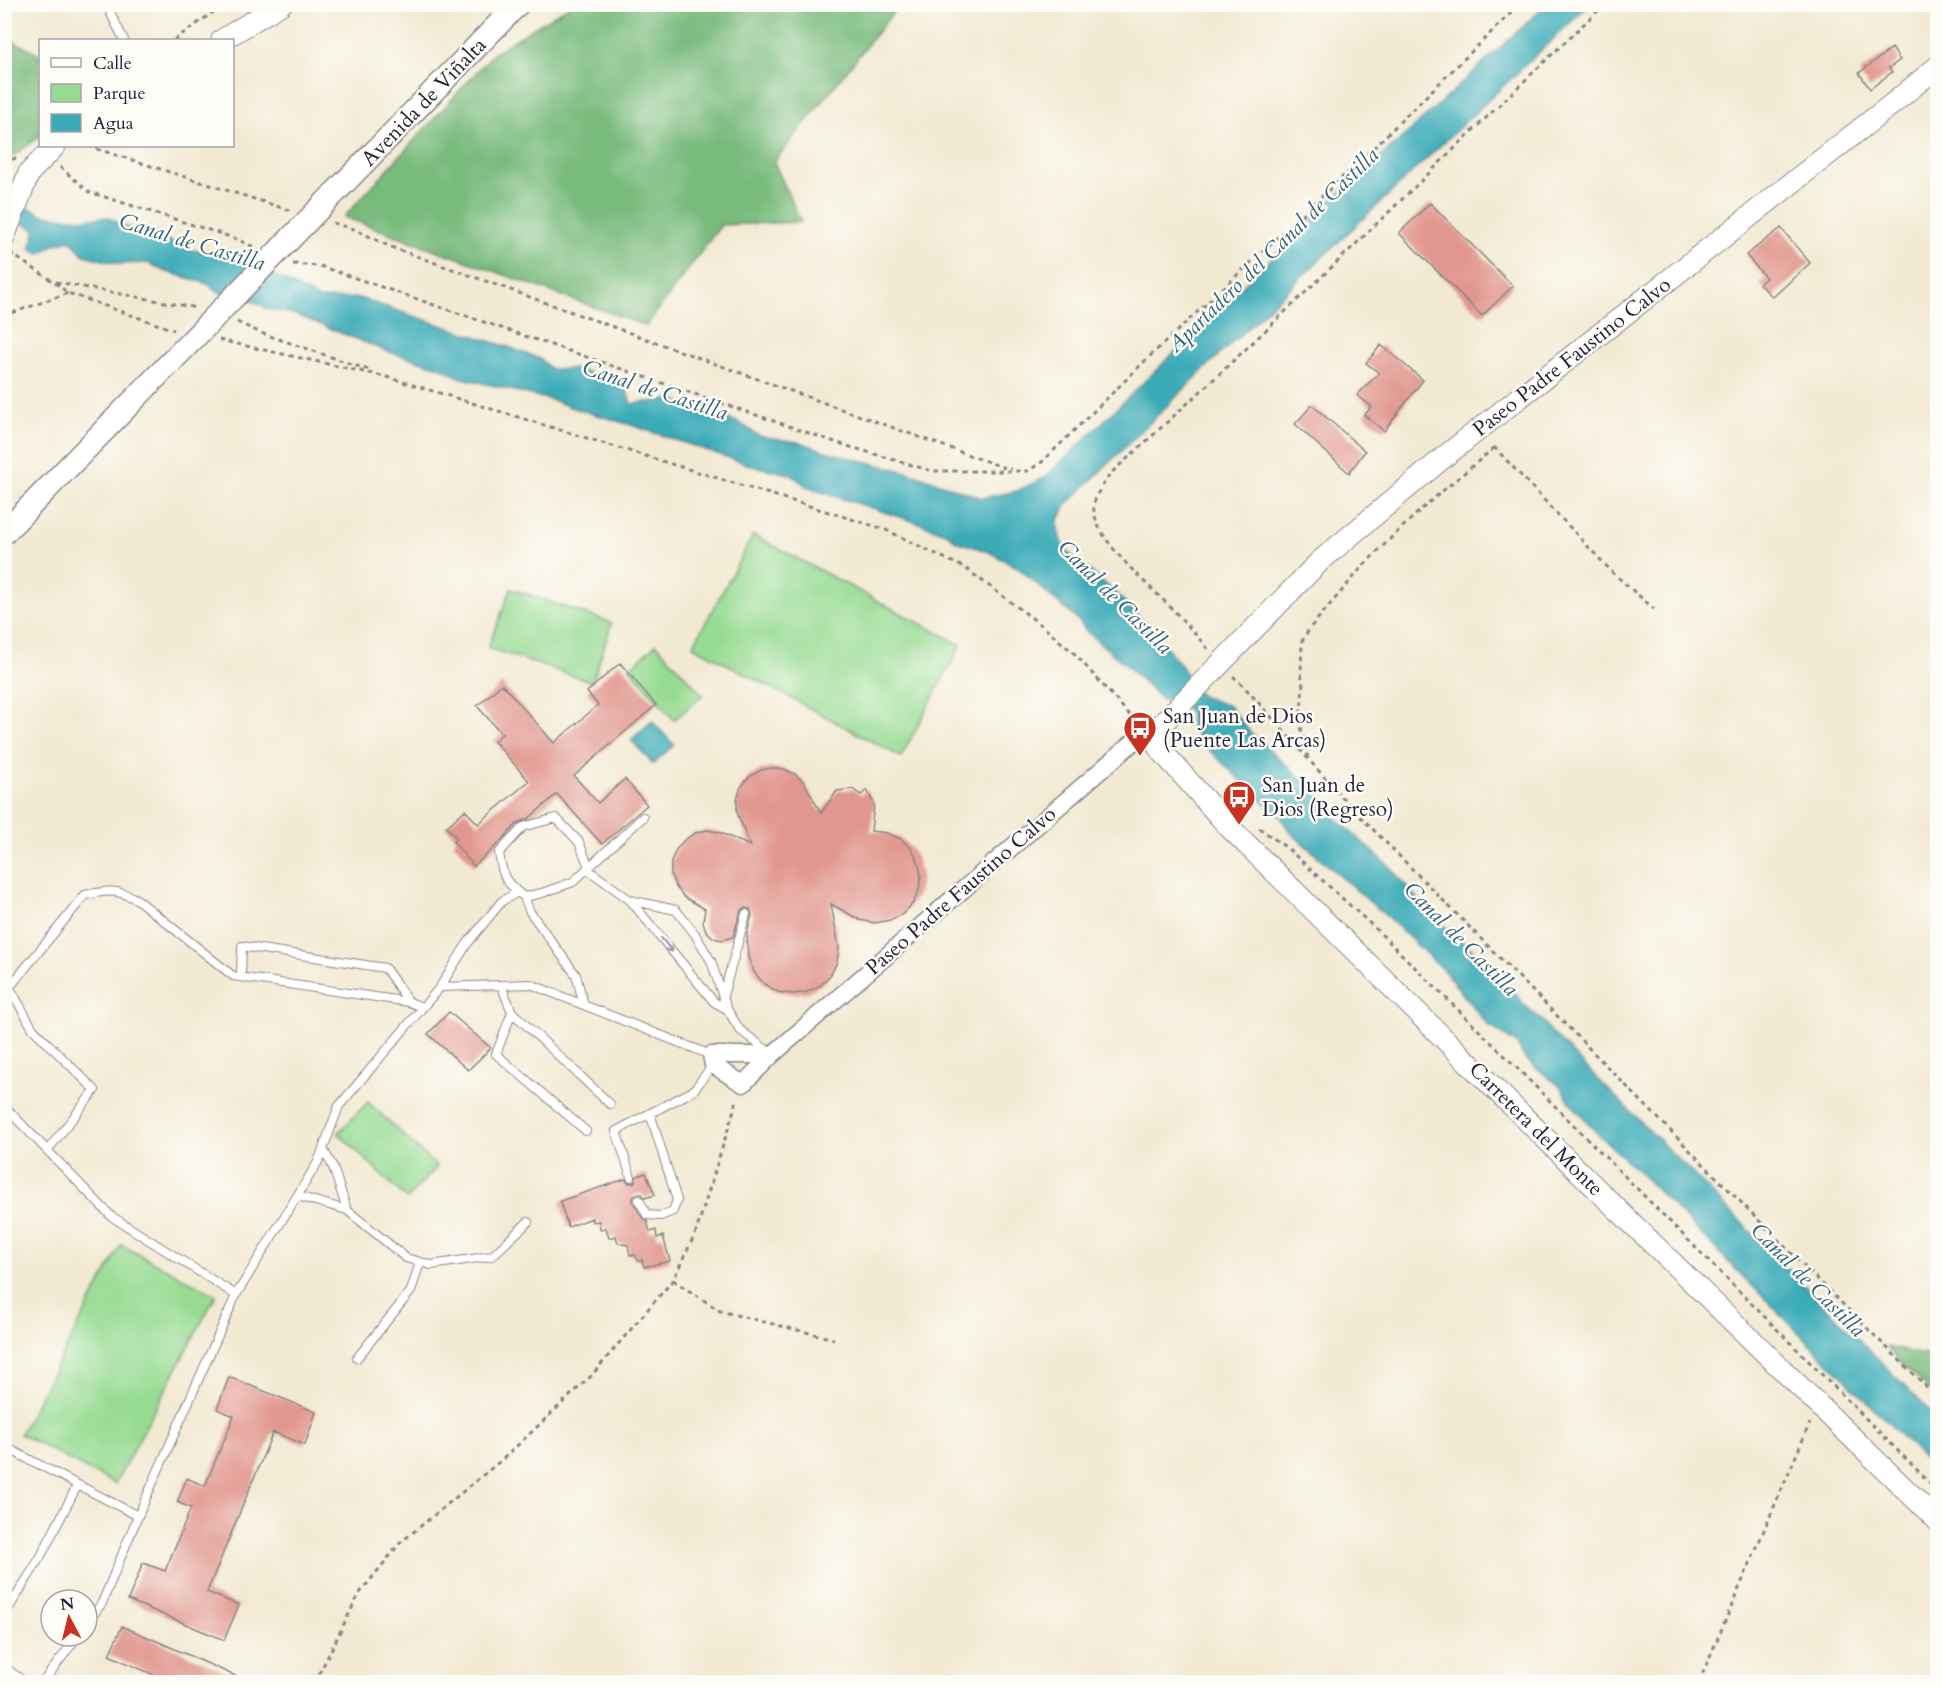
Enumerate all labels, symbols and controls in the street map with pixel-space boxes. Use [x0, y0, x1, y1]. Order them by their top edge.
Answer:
street label: Avenida de Viñalta [355, 31, 493, 173]
legend [39, 39, 234, 147]
text: Calle [93, 51, 132, 76]
text: Parque [93, 81, 146, 106]
text: Agua [93, 111, 134, 136]
water label: Apartadero del Canal de Castilla [1160, 141, 1385, 360]
water label: Canal de Castilla [115, 206, 269, 278]
street label: Paseo Padre Faustino Calvo [1467, 270, 1677, 444]
water label: Canal de Castilla [579, 352, 732, 428]
water label: Canal de Castilla [1051, 533, 1179, 661]
place label: San Juan de Dios (Puente Las Arcas) [1163, 702, 1326, 755]
bus stop icon: San Juan de Dios (Puente Las Arcas) [1122, 710, 1158, 757]
place label: San Juan de Dios (Regreso) [1262, 771, 1394, 824]
bus stop icon: San Juan de Dios (Regreso) [1221, 779, 1257, 826]
street label: Paseo Padre Faustino Calvo [859, 800, 1063, 982]
water label: Canal de Castilla [1397, 875, 1525, 1003]
one-way arrow [660, 937, 673, 953]
street label: Carretera del Monte [1462, 1055, 1610, 1203]
water label: Canal de Castilla [1744, 1216, 1872, 1344]
north arrow [39, 1588, 99, 1648]
text: N [59, 1592, 76, 1616]

